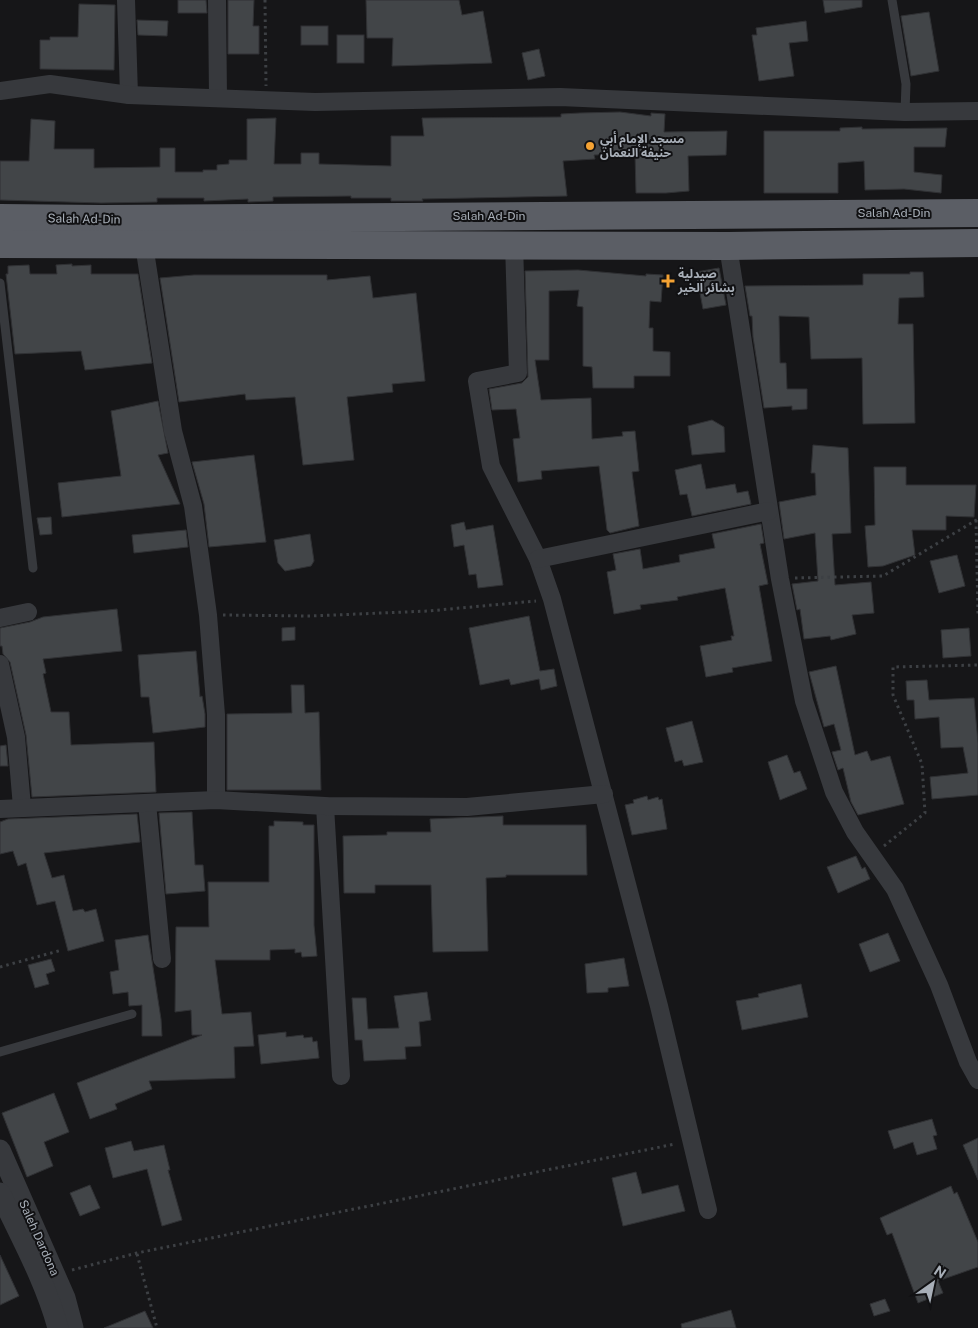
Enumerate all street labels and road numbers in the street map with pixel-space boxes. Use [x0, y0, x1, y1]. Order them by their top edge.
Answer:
street label: Salah Ad-Din [857, 206, 931, 220]
street label: Salah Ad-Din [452, 209, 526, 223]
street label: Salah Ad-Din [47, 211, 121, 227]
street label: Saleh Dardona [16, 1198, 62, 1278]

